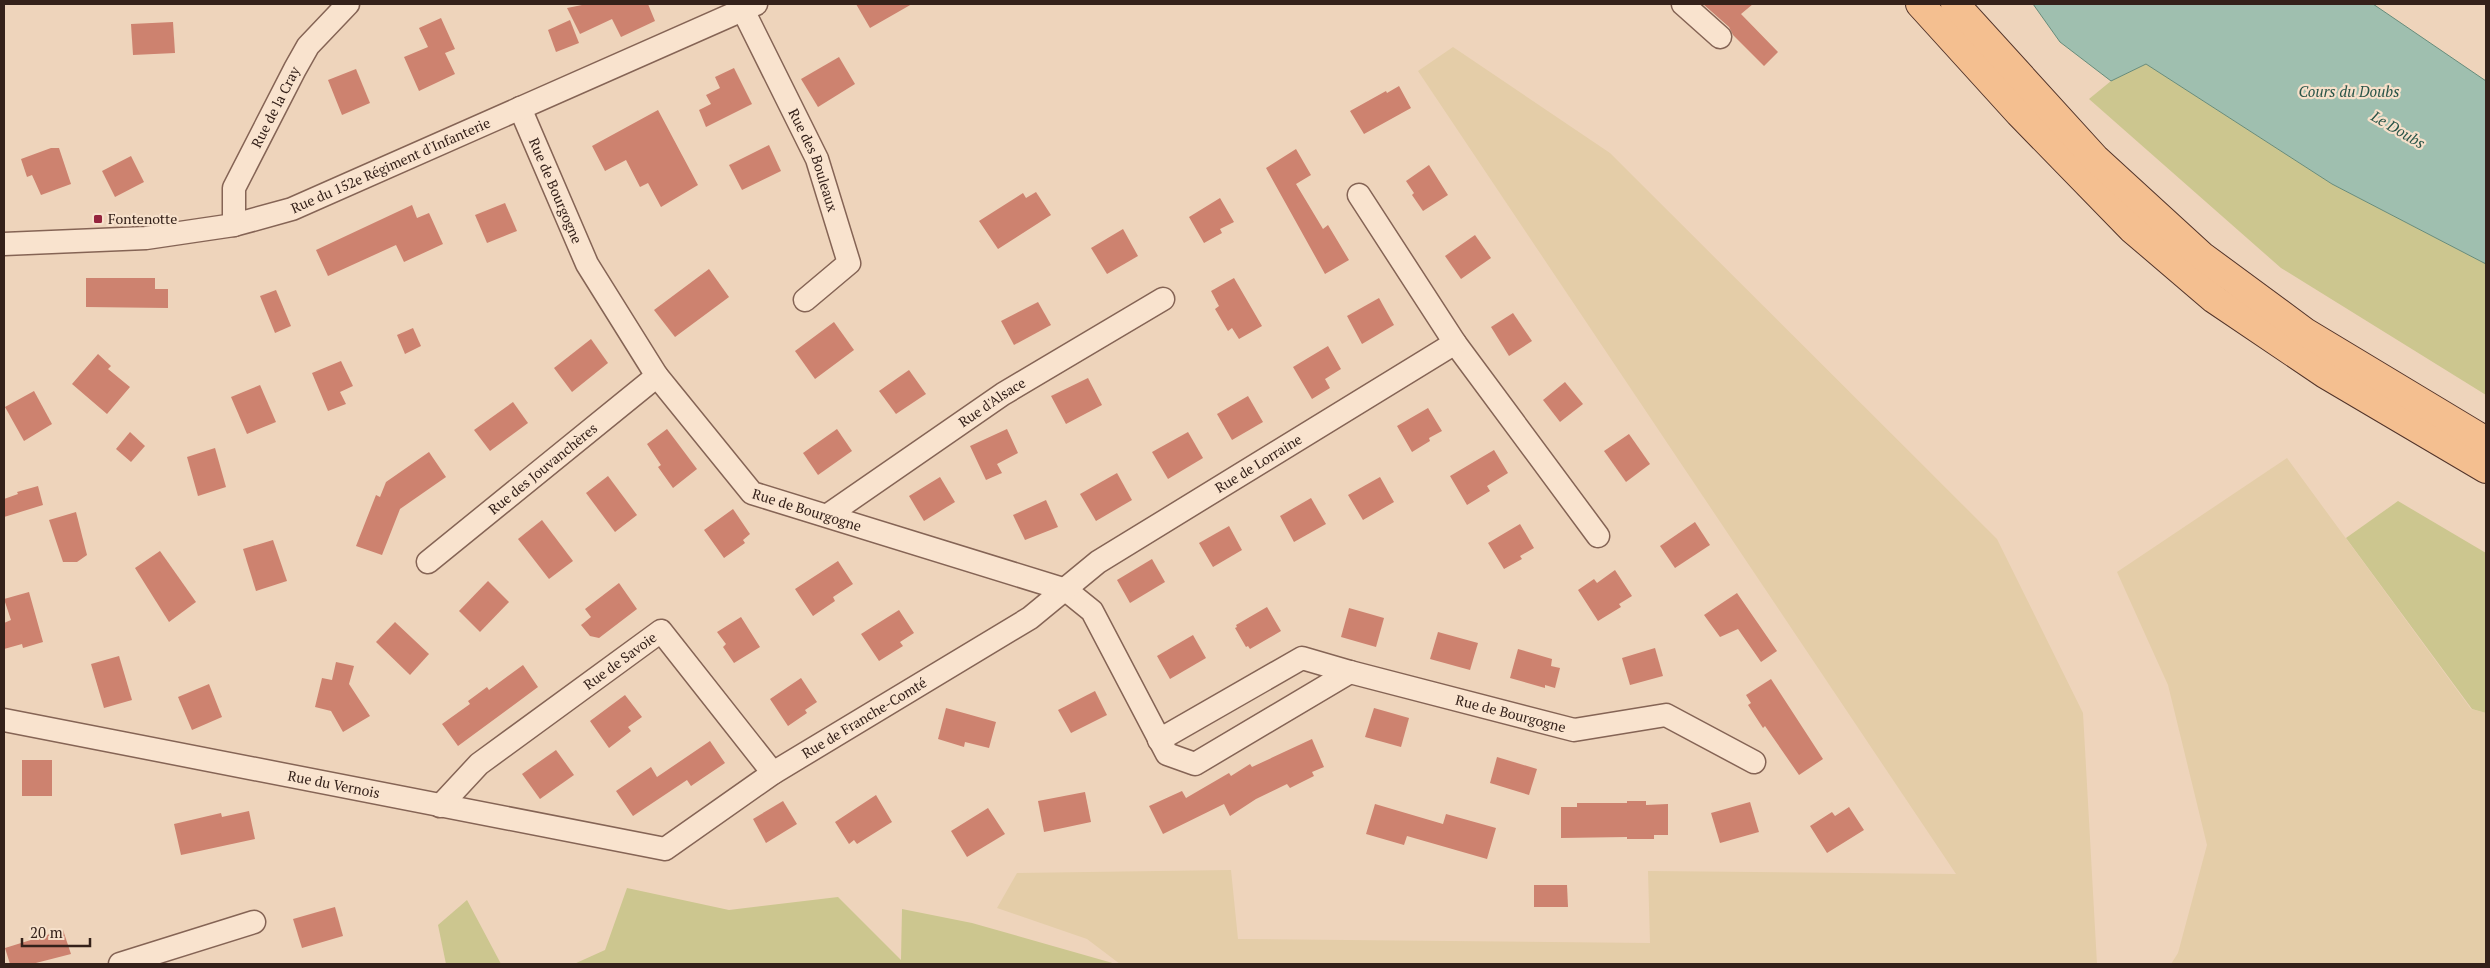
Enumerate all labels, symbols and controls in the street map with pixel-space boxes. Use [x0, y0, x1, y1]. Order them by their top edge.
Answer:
street label: Rue de la Cray [246, 62, 304, 151]
water label: Cours du Doubs [2299, 81, 2399, 101]
street label: Rue des Bouleaux [784, 105, 843, 214]
water label: Le Doubs [2367, 105, 2429, 153]
street label: Rue du 152e Régiment d'Infanterie [288, 113, 493, 217]
street label: Rue de Bourgogne [525, 135, 587, 246]
place label: Fontenotte [108, 209, 177, 228]
marker: Fontenotte [92, 213, 104, 225]
street label: Rue d'Alsace [954, 373, 1029, 431]
street label: Rue des Jouvanchères [484, 418, 601, 518]
street label: Rue de Lorraine [1211, 429, 1305, 497]
street label: Rue de Bourgogne [750, 484, 864, 535]
street label: Rue de Savoie [579, 627, 660, 694]
street label: Rue de Franche-Comté [798, 673, 930, 763]
street label: Rue de Bourgogne [1454, 690, 1568, 737]
street label: Rue du Vernois [286, 766, 382, 802]
scale bar [22, 916, 90, 948]
text: 20 m [30, 922, 63, 942]

